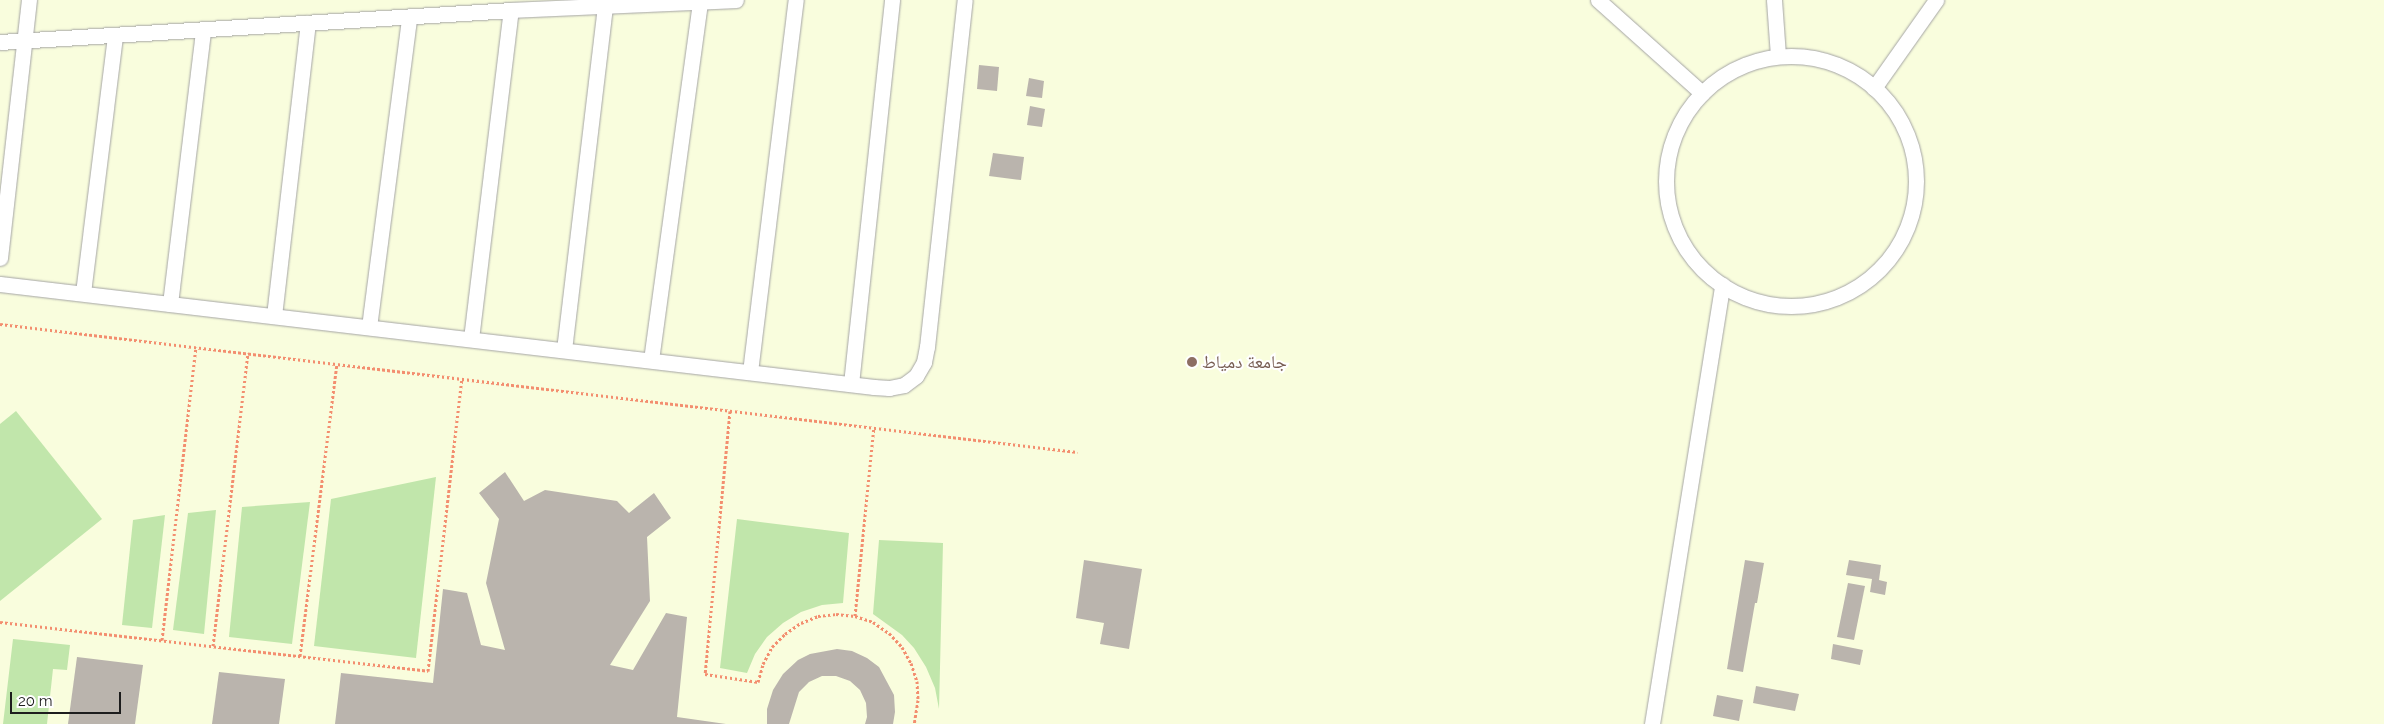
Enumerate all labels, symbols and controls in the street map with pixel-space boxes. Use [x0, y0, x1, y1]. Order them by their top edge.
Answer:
place label: جامعة دمياط [1202, 351, 1287, 373]
marker: جامعة دمياط [1186, 356, 1198, 368]
scale bar [12, 682, 124, 714]
text: 20 m [18, 692, 53, 710]

